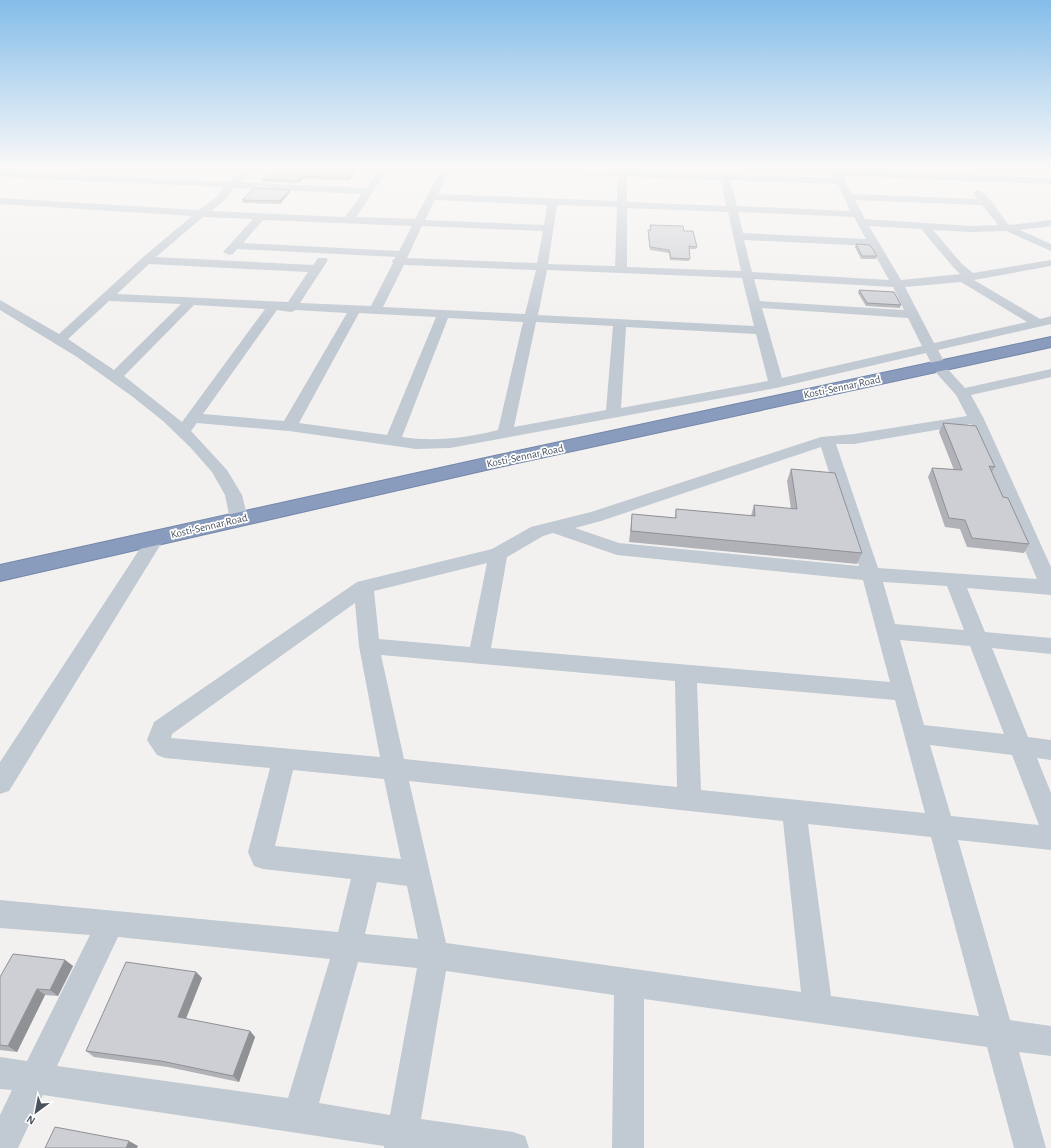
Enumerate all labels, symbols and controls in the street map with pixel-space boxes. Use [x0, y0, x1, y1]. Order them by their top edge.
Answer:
street label: Kosti-Sennar Road [803, 373, 882, 401]
street label: Kosti-Sennar Road [486, 442, 565, 470]
street label: Kosti-Sennar Road [170, 512, 249, 540]
north arrow [16, 1092, 56, 1132]
text: N [25, 1113, 37, 1127]

